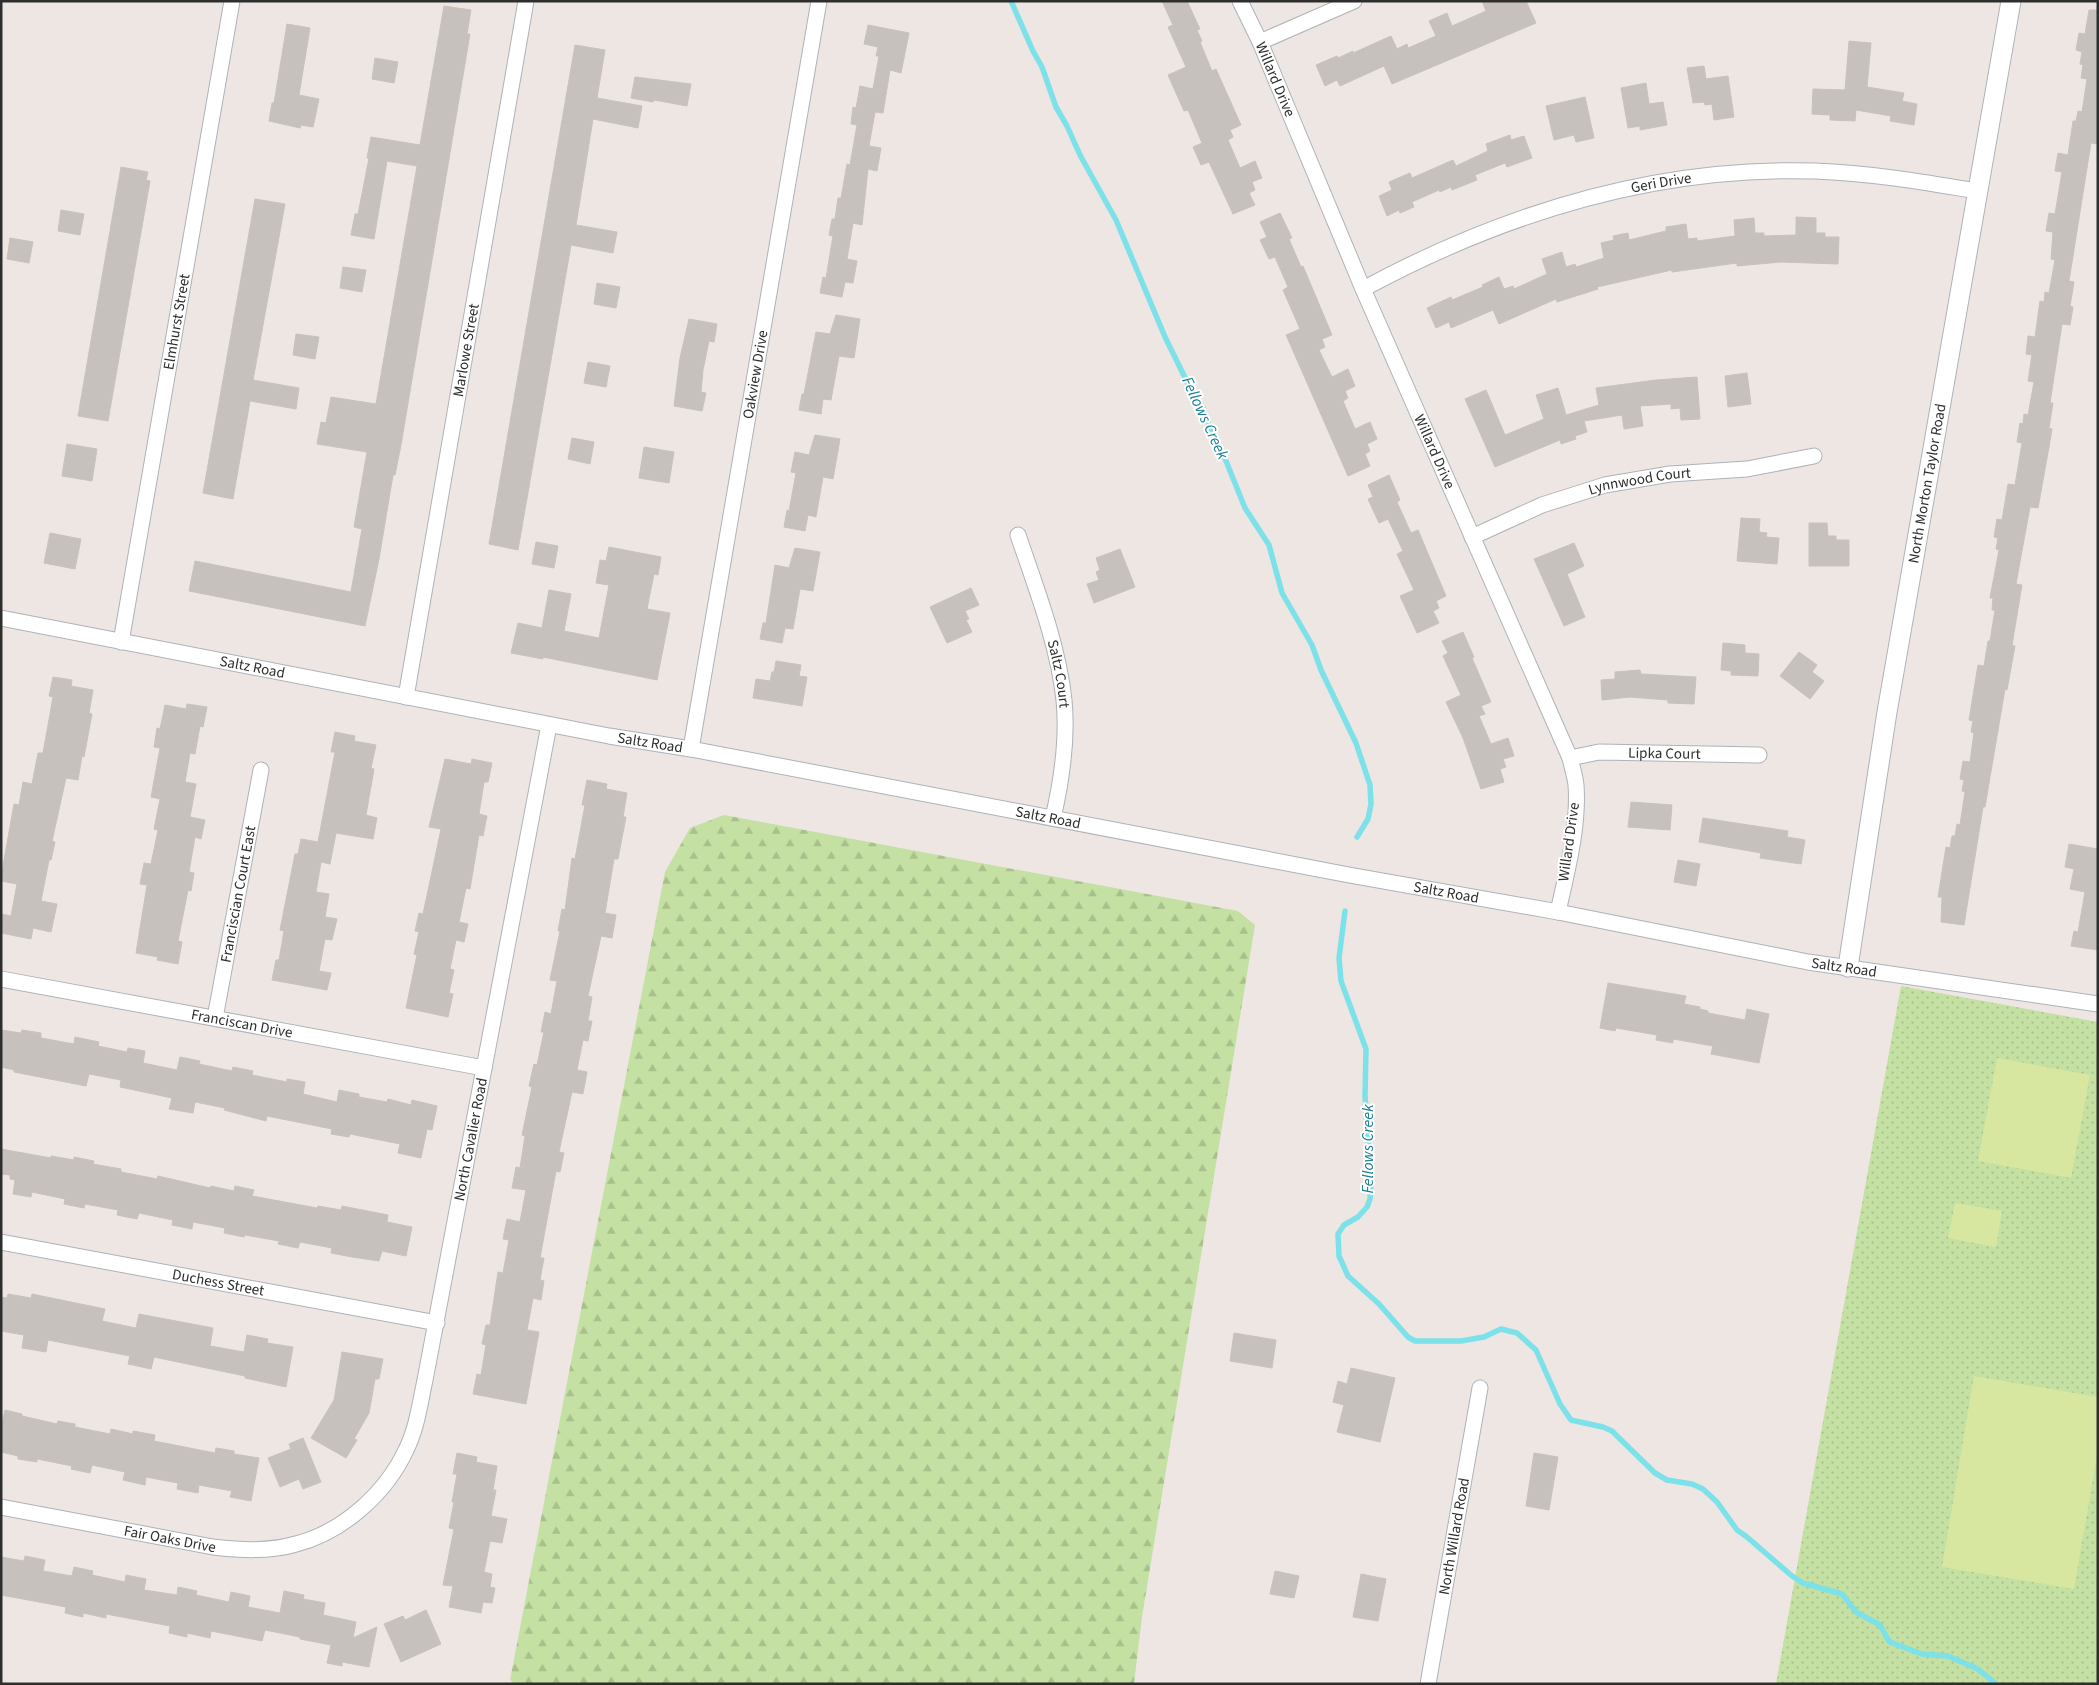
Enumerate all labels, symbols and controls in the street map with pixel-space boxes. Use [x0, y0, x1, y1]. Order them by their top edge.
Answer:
street label: Willard Drive [1251, 38, 1301, 120]
street label: Geri Drive [1629, 167, 1693, 198]
street label: Elmhurst Street [158, 272, 195, 372]
street label: Marlowe Street [447, 302, 484, 398]
street label: Oakview Drive [737, 329, 773, 420]
water label: Fellows Creek [1176, 373, 1234, 463]
street label: North Morton Taylor Road [1903, 402, 1951, 565]
street label: Willard Drive [1409, 411, 1460, 492]
street label: Lynnwood Court [1586, 462, 1692, 500]
street label: Saltz Court [1042, 637, 1075, 709]
street label: Saltz Road [218, 650, 287, 683]
street label: Saltz Road [616, 727, 684, 758]
street label: Lipka Court [1628, 742, 1701, 764]
street label: Saltz Road [1014, 801, 1083, 834]
street label: Willard Drive [1553, 801, 1585, 883]
street label: Franciscian Court East [215, 824, 261, 964]
street label: Saltz Road [1412, 876, 1481, 908]
street label: Saltz Road [1810, 952, 1878, 982]
street label: Franciscan Drive [190, 1004, 294, 1043]
street label: North Cavalier Road [449, 1076, 493, 1203]
water label: Fellows Creek [1357, 1104, 1379, 1194]
street label: Duchess Street [171, 1264, 266, 1301]
street label: North Willard Road [1433, 1476, 1475, 1597]
street label: Fair Oaks Drive [122, 1520, 218, 1558]

